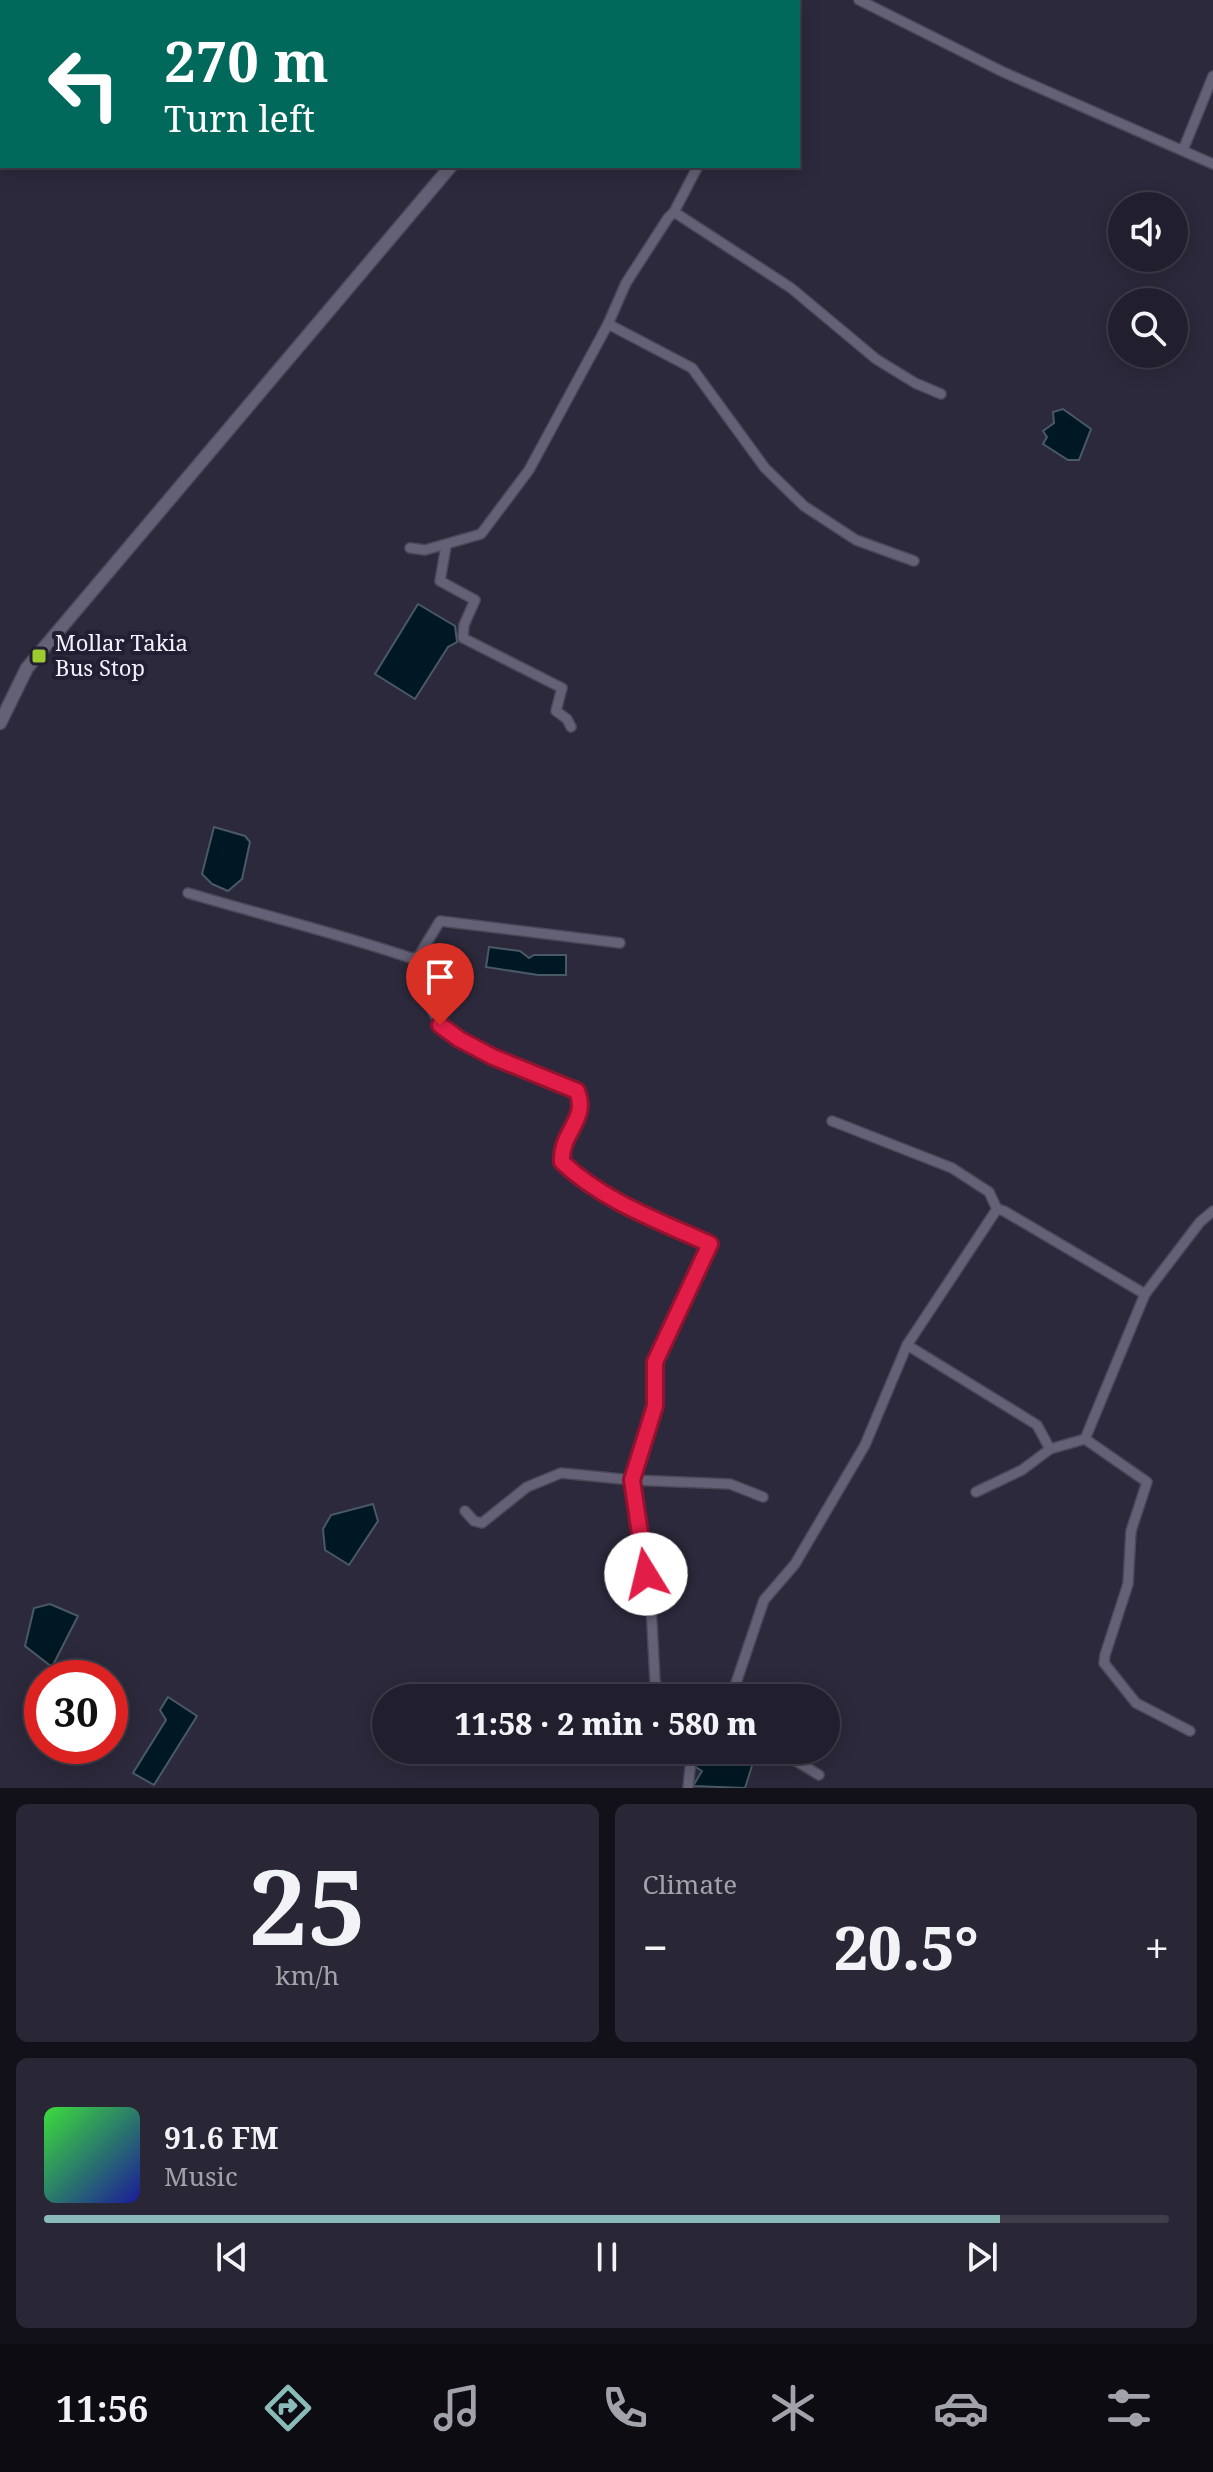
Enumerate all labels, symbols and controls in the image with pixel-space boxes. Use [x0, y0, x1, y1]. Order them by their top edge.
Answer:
text: 270 m [164, 22, 329, 98]
icon: left [32, 32, 136, 136]
text: Turn left [164, 94, 315, 143]
map controls [1108, 192, 1188, 368]
button: sound [1108, 192, 1188, 272]
button: search [1108, 288, 1188, 368]
place label: Mollar Takia Bus Stop [55, 627, 188, 682]
marker: Mollar Takia Bus Stop [30, 647, 48, 665]
pin [406, 943, 474, 1025]
icon: arrive [418, 955, 462, 999]
position arrow [604, 1532, 688, 1616]
speed limit sign: 30 [24, 1660, 128, 1764]
text: 11:58 · 2 min · 580 m [455, 1703, 757, 1744]
text: 25 [248, 1834, 366, 1975]
text: Climate [643, 1866, 737, 1902]
text: 20.5° [834, 1906, 979, 1988]
text: − [643, 1917, 668, 1977]
text: + [1144, 1917, 1169, 1977]
text: km/h [275, 1957, 339, 1993]
text: 91.6 FM [164, 2117, 279, 2158]
text: Music [164, 2158, 238, 2194]
icon: previous [210, 2235, 254, 2279]
icon: pause [585, 2235, 629, 2279]
icon: next [960, 2235, 1004, 2279]
icon: directions [260, 2380, 316, 2436]
icon: music [429, 2380, 485, 2436]
icon: phone [597, 2380, 653, 2436]
icon: climate [765, 2380, 821, 2436]
icon: car [933, 2380, 989, 2436]
icon: filters [1101, 2380, 1157, 2436]
text: 11:56 [56, 2384, 148, 2433]

